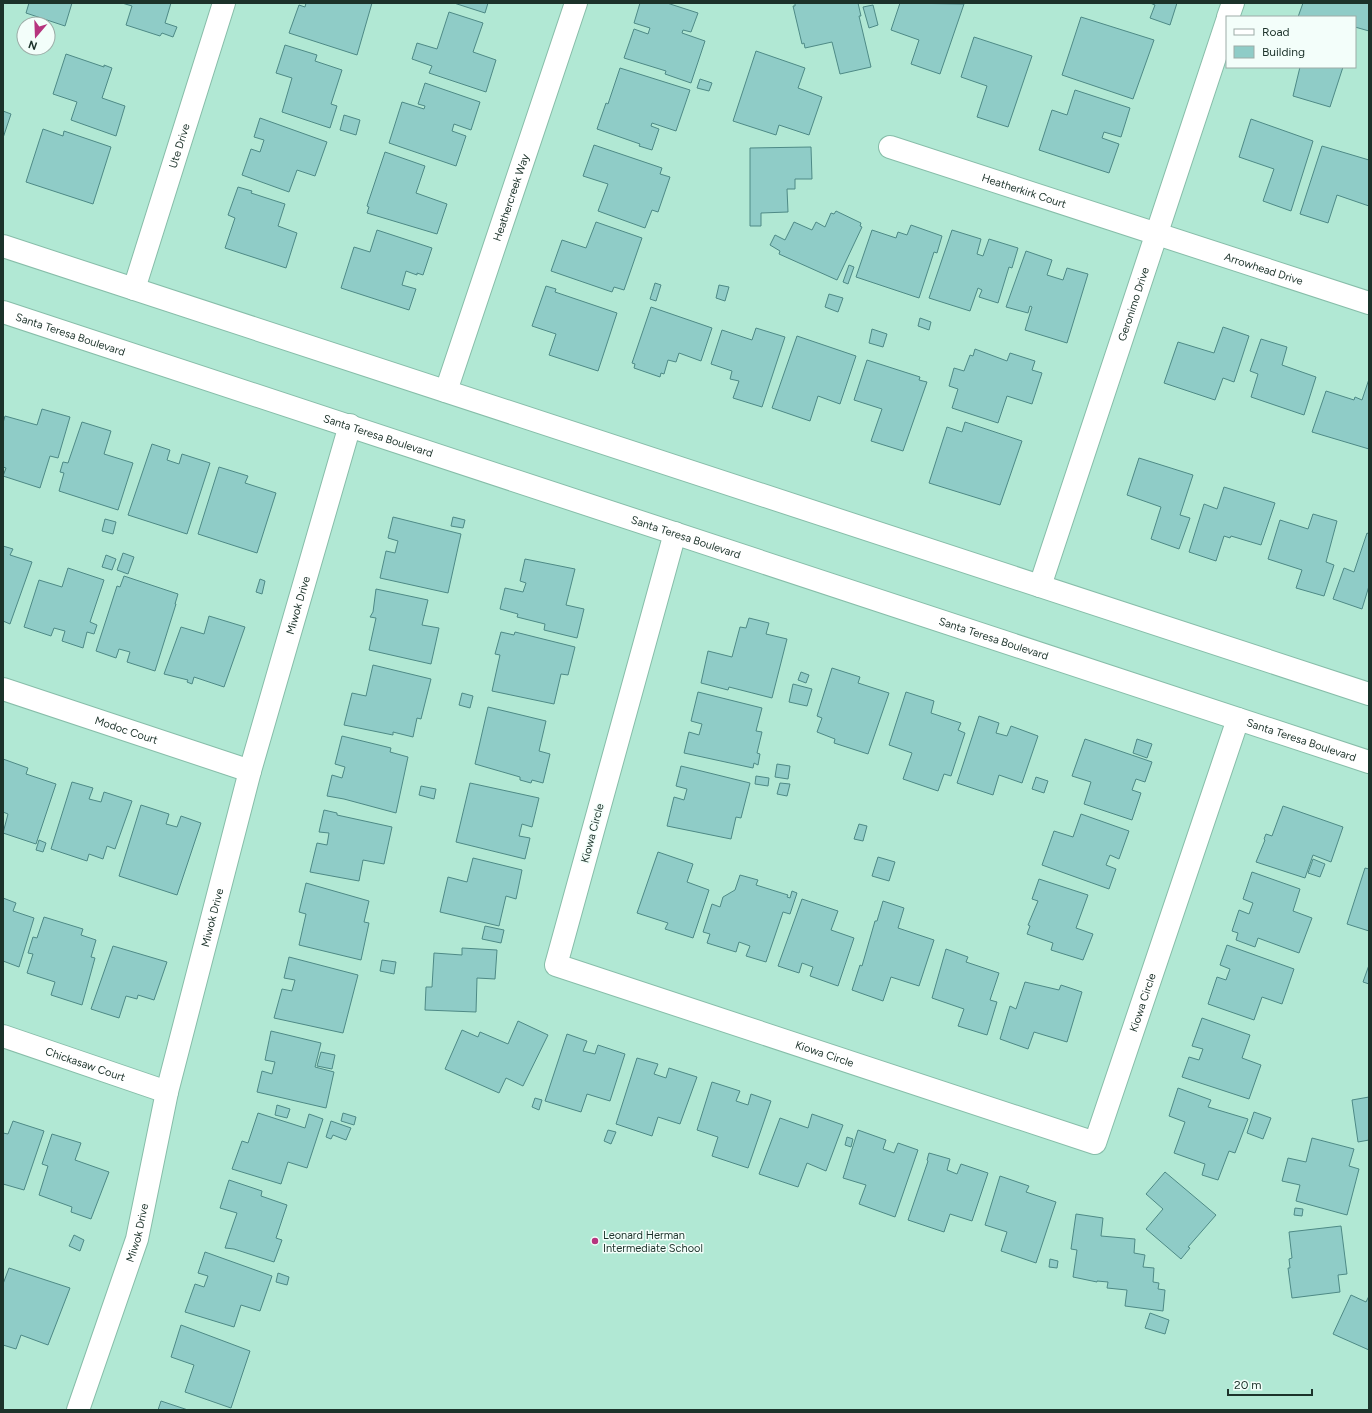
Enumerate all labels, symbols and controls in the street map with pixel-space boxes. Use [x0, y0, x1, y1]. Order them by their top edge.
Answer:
north arrow [16, 16, 56, 56]
legend [1226, 16, 1356, 68]
text: Road [1262, 25, 1290, 39]
text: N [27, 37, 39, 53]
text: Building [1262, 45, 1305, 59]
street label: Ute Drive [166, 122, 193, 170]
street label: Heathercreek Way [491, 152, 532, 243]
street label: Heatherkirk Court [980, 171, 1068, 211]
street label: Arrowhead Drive [1222, 250, 1305, 288]
street label: Geronimo Drive [1116, 266, 1152, 343]
street label: Santa Teresa Boulevard [14, 311, 127, 359]
street label: Santa Teresa Boulevard [322, 412, 434, 460]
street label: Santa Teresa Boulevard [629, 513, 742, 562]
street label: Miwok Drive [284, 575, 313, 636]
street label: Santa Teresa Boulevard [937, 615, 1050, 663]
street label: Modoc Court [93, 714, 159, 747]
street label: Santa Teresa Boulevard [1245, 716, 1358, 764]
street label: Kiowa Circle [578, 802, 607, 864]
street label: Miwok Drive [199, 887, 226, 949]
street label: Kiowa Circle [1127, 972, 1159, 1034]
street label: Kiowa Circle [793, 1038, 855, 1070]
street label: Chickasaw Court [43, 1045, 127, 1084]
street label: Miwok Drive [123, 1202, 151, 1264]
place label: Leonard Herman Intermediate School [603, 1229, 703, 1255]
marker: Leonard Herman Intermediate School [590, 1236, 600, 1246]
scale bar [1228, 1371, 1312, 1397]
text: 20 m [1234, 1378, 1262, 1392]

